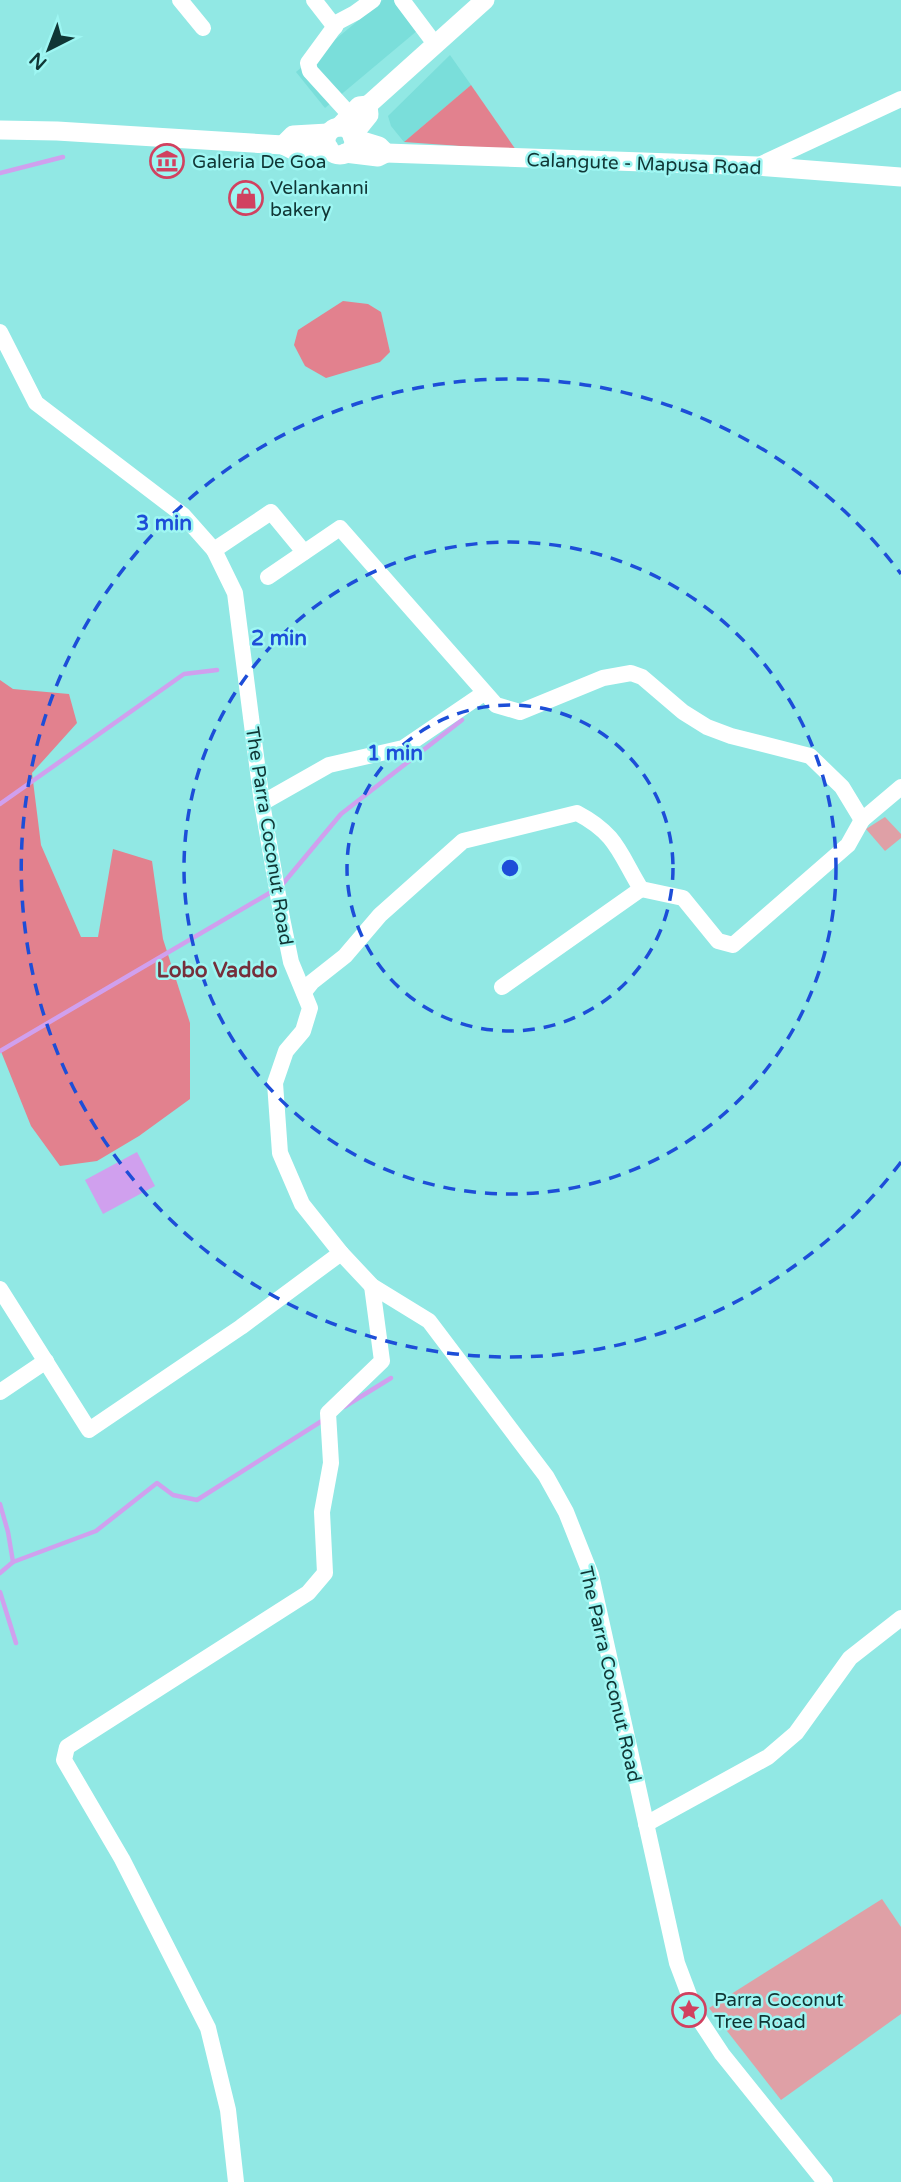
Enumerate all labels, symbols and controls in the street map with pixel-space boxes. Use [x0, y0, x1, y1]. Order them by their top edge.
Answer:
north arrow [14, 14, 84, 84]
text: N [25, 48, 51, 74]
museum icon: Galeria De Goa [148, 142, 186, 180]
street label: Calangute - Mapusa Road [526, 149, 762, 179]
place label: Galeria De Goa [192, 151, 326, 173]
place label: Velankanni bakery [270, 177, 369, 221]
shop icon: Velankanni bakery [227, 179, 265, 217]
text: 3 min [136, 511, 192, 536]
text: 2 min [251, 626, 307, 651]
street label: The Parra Coconut Road [241, 725, 297, 947]
text: 1 min [367, 741, 423, 766]
centre of rings [498, 856, 522, 880]
district label: Lobo Vaddo [157, 958, 278, 983]
street label: The Parra Coconut Road [574, 1564, 646, 1784]
place label: Parra Coconut Tree Road [714, 1989, 844, 2033]
place icon: Parra Coconut Tree Road [670, 1991, 708, 2029]

